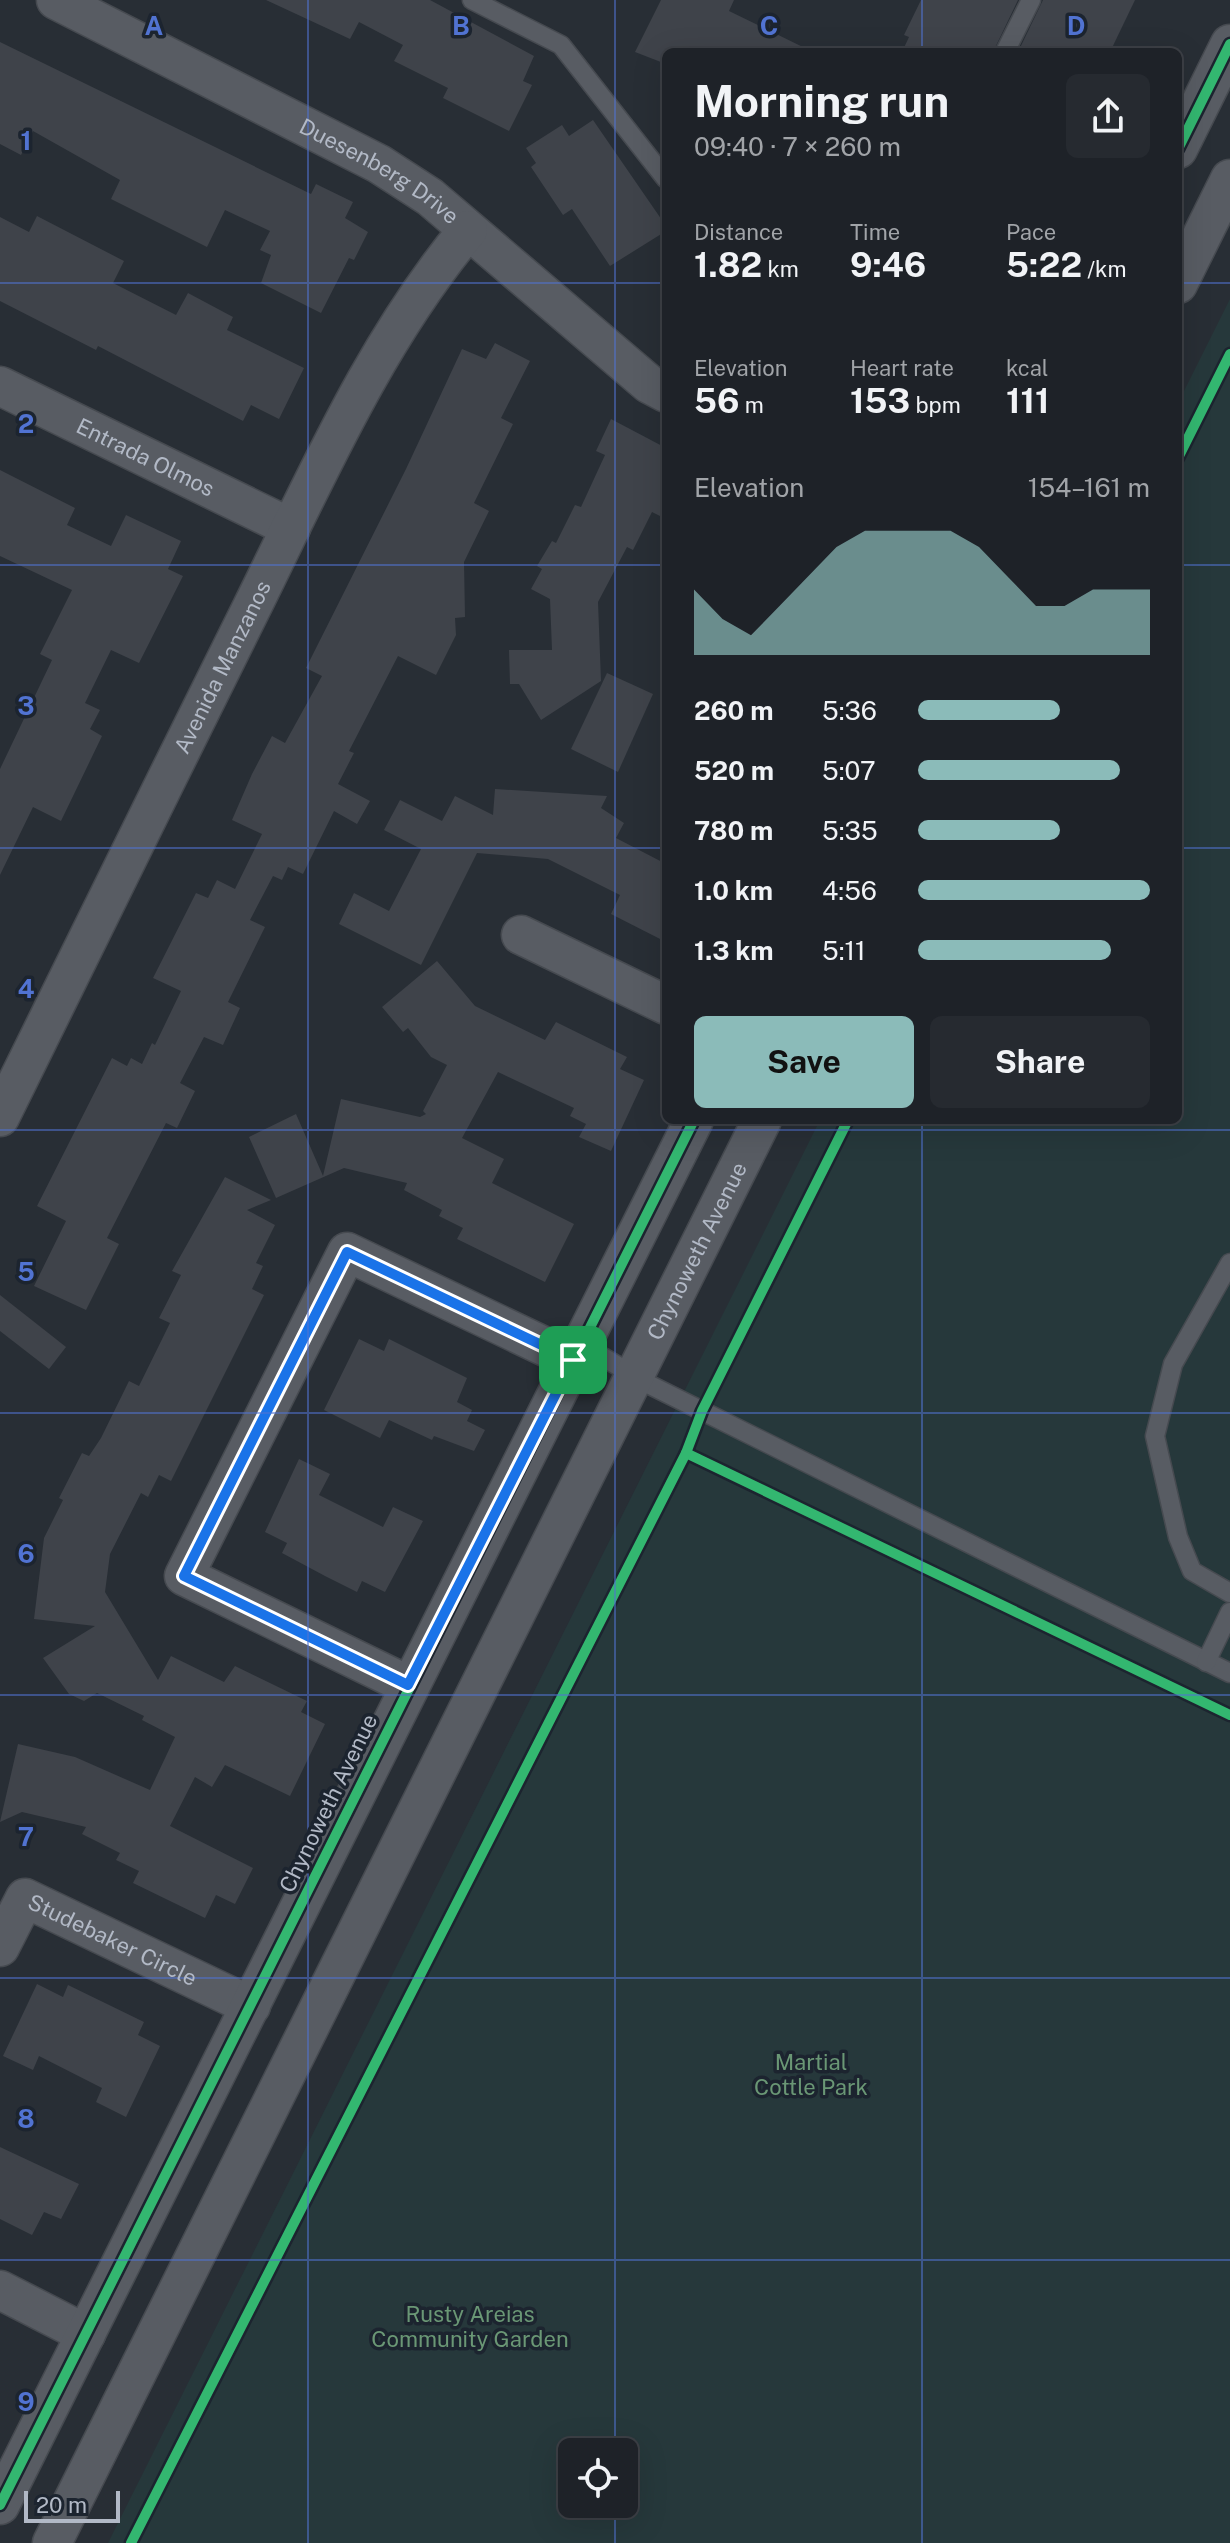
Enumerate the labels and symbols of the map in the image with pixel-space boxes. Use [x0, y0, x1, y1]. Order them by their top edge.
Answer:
text: A [145, 10, 164, 41]
text: B [452, 10, 470, 41]
text: C [760, 10, 778, 41]
text: D [1067, 10, 1085, 41]
street label: Duesenberg Drive [295, 113, 464, 229]
text: 1 [20, 125, 32, 156]
text: 2 [18, 408, 34, 439]
street label: Entrada Olmos [72, 412, 219, 502]
street label: Avenida Manzanos [168, 576, 276, 758]
text: 3 [17, 690, 35, 721]
text: 4 [17, 973, 35, 1004]
street label: Chynoweth Avenue [641, 1158, 752, 1344]
text: 5 [17, 1256, 35, 1287]
pin [539, 1326, 607, 1394]
text: 6 [17, 1538, 35, 1569]
street label: Chynoweth Avenue [274, 1710, 382, 1896]
text: 7 [18, 1821, 34, 1852]
street label: Studebaker Circle [24, 1888, 201, 1991]
park label: Martial Cottle Park [754, 2049, 868, 2100]
text: 8 [17, 2103, 35, 2134]
park label: Rusty Areias Community Garden [371, 2301, 569, 2352]
text: 9 [17, 2386, 35, 2417]
scale bar [24, 2487, 120, 2523]

